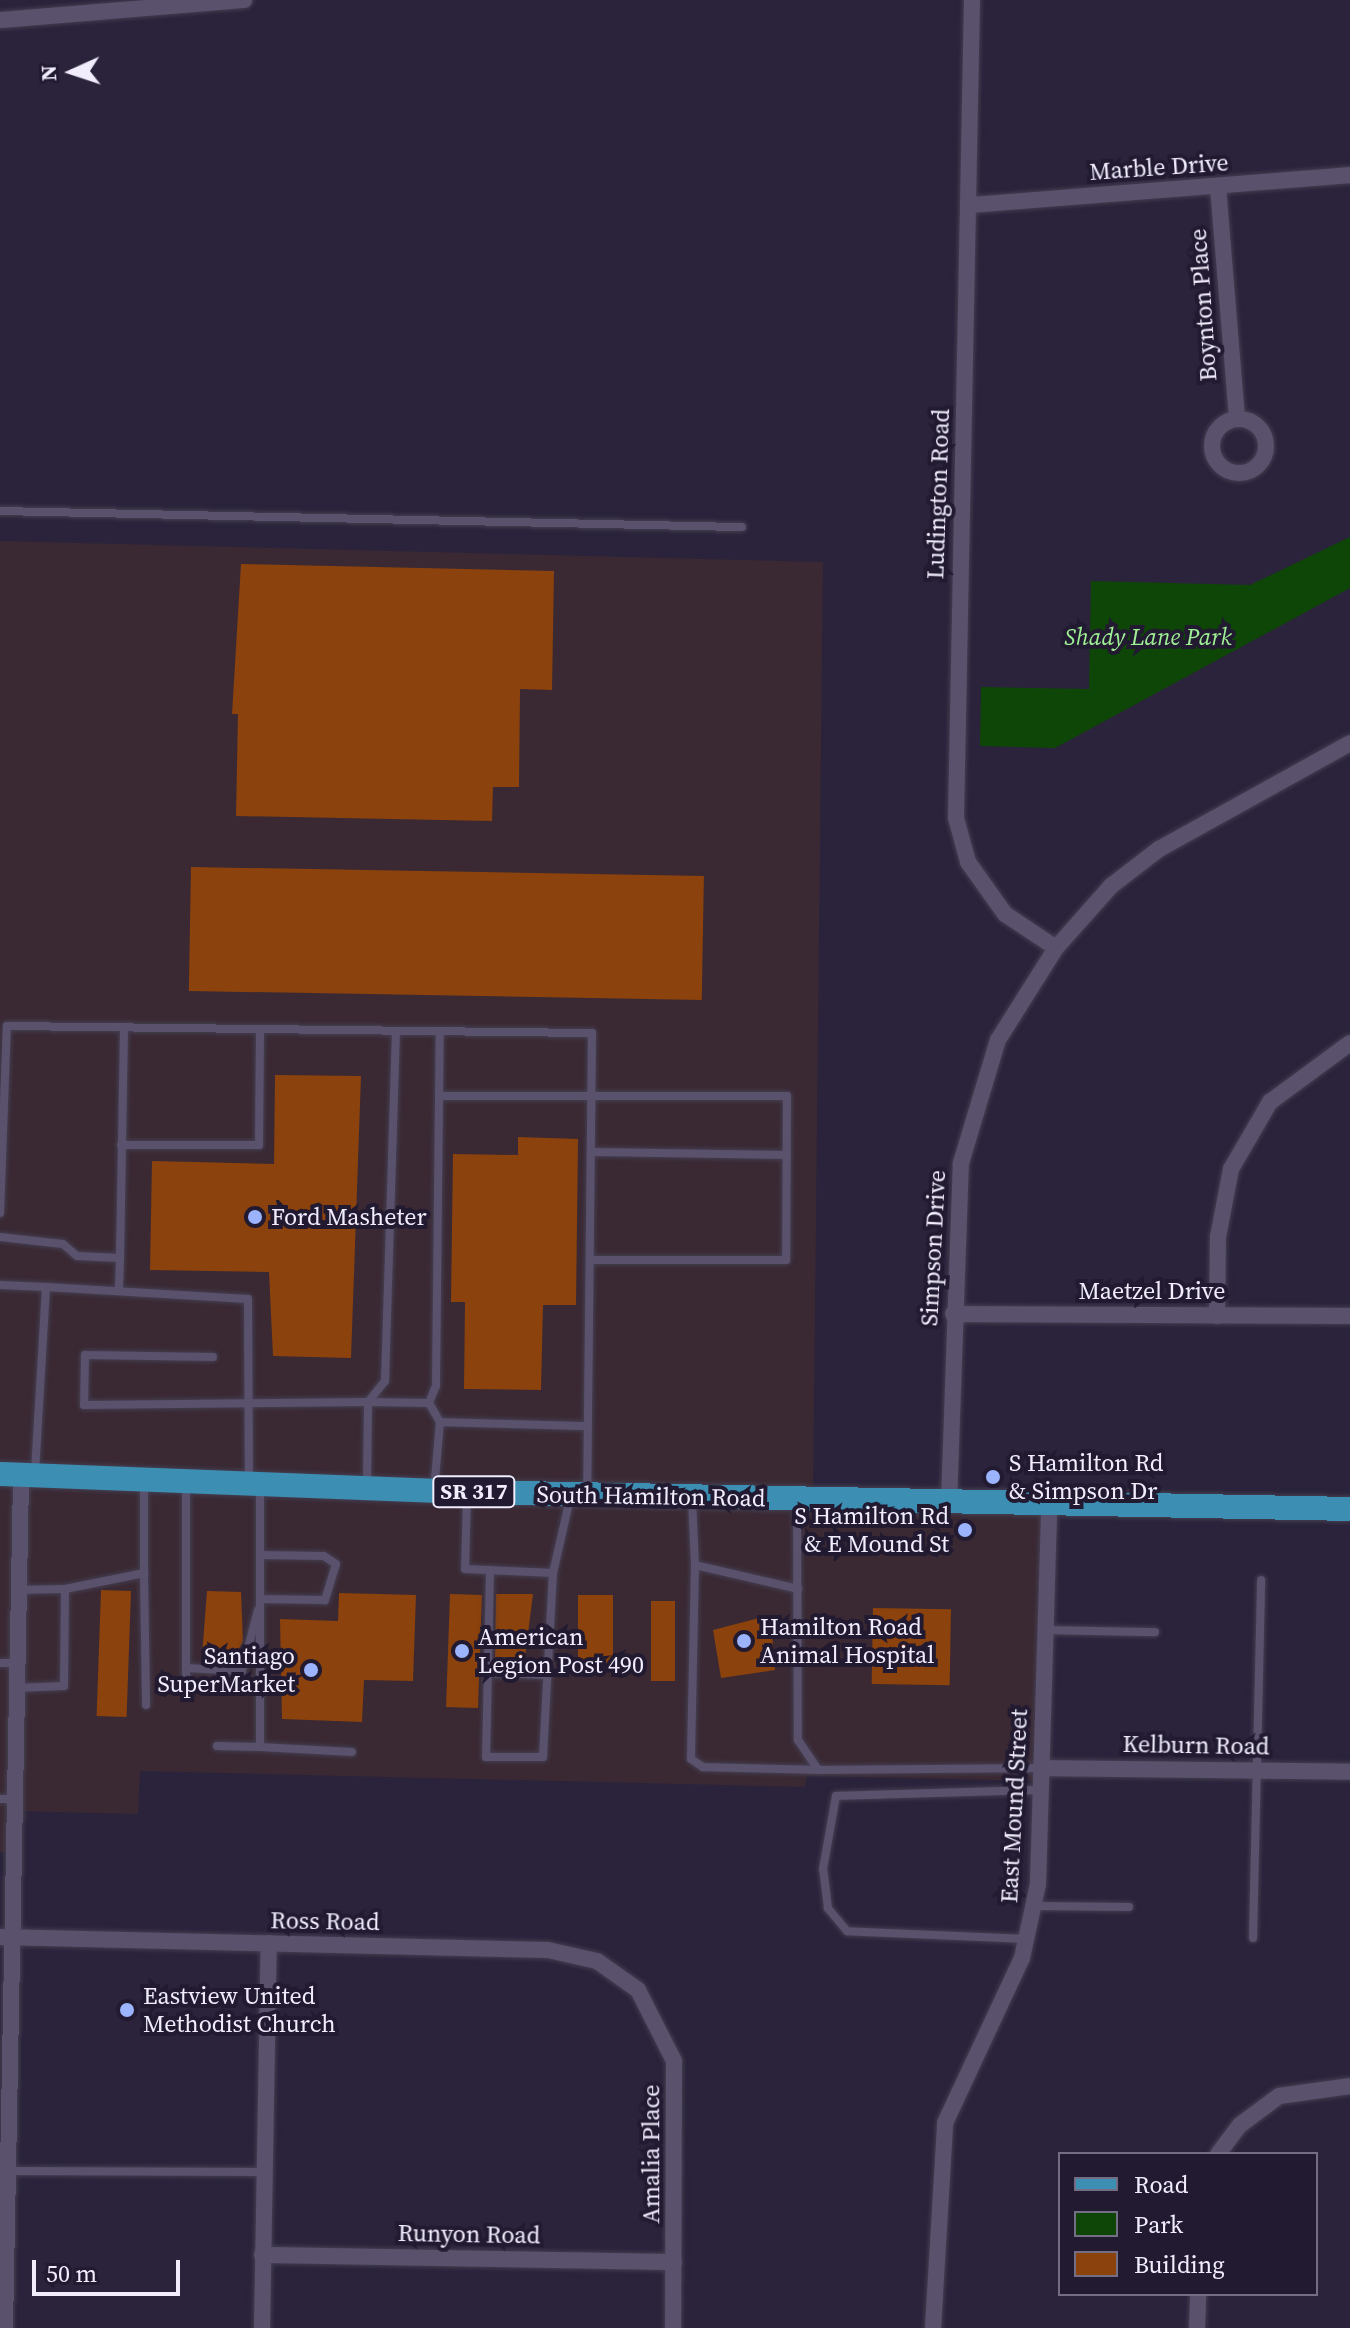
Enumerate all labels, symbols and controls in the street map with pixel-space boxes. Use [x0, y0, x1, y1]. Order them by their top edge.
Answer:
north arrow [32, 32, 112, 112]
text: N [33, 64, 63, 82]
street label: Marble Drive [1088, 148, 1230, 186]
street label: Boynton Place [1183, 228, 1223, 382]
street label: Ludington Road [921, 408, 955, 580]
park label: Shady Lane Park [1064, 623, 1232, 651]
street label: Simpson Drive [915, 1169, 951, 1327]
place label: Ford Masheter [271, 1203, 427, 1231]
marker: Ford Masheter [246, 1208, 264, 1226]
street label: Maetzel Drive [1079, 1277, 1225, 1305]
place label: S Hamilton Rd & Simpson Dr [1009, 1449, 1163, 1505]
marker: S Hamilton Rd & Simpson Dr [984, 1468, 1002, 1486]
road number: SR 317 [432, 1474, 516, 1510]
street label: South Hamilton Road [536, 1480, 766, 1512]
place label: S Hamilton Rd & E Mound St [795, 1502, 949, 1558]
marker: S Hamilton Rd & E Mound St [956, 1521, 974, 1539]
place label: Hamilton Road Animal Hospital [760, 1613, 934, 1669]
place label: American Legion Post 490 [478, 1623, 644, 1679]
marker: Hamilton Road Animal Hospital [735, 1632, 753, 1650]
place label: Santiago SuperMarket [157, 1642, 295, 1698]
marker: American Legion Post 490 [453, 1642, 471, 1660]
marker: Santiago SuperMarket [302, 1661, 320, 1679]
street label: East Mound Street [995, 1708, 1033, 1904]
street label: Kelburn Road [1122, 1729, 1270, 1761]
street label: Ross Road [270, 1906, 380, 1936]
place label: Eastview United Methodist Church [143, 1982, 336, 2038]
marker: Eastview United Methodist Church [118, 2001, 136, 2019]
street label: Amalia Place [637, 2084, 665, 2224]
legend [1058, 2152, 1318, 2296]
text: Road [1134, 2168, 1188, 2201]
text: Park [1134, 2208, 1183, 2241]
street label: Runyon Road [397, 2218, 541, 2250]
scale bar [36, 2244, 184, 2294]
text: Building [1134, 2248, 1225, 2281]
text: 50 m [46, 2257, 97, 2290]

